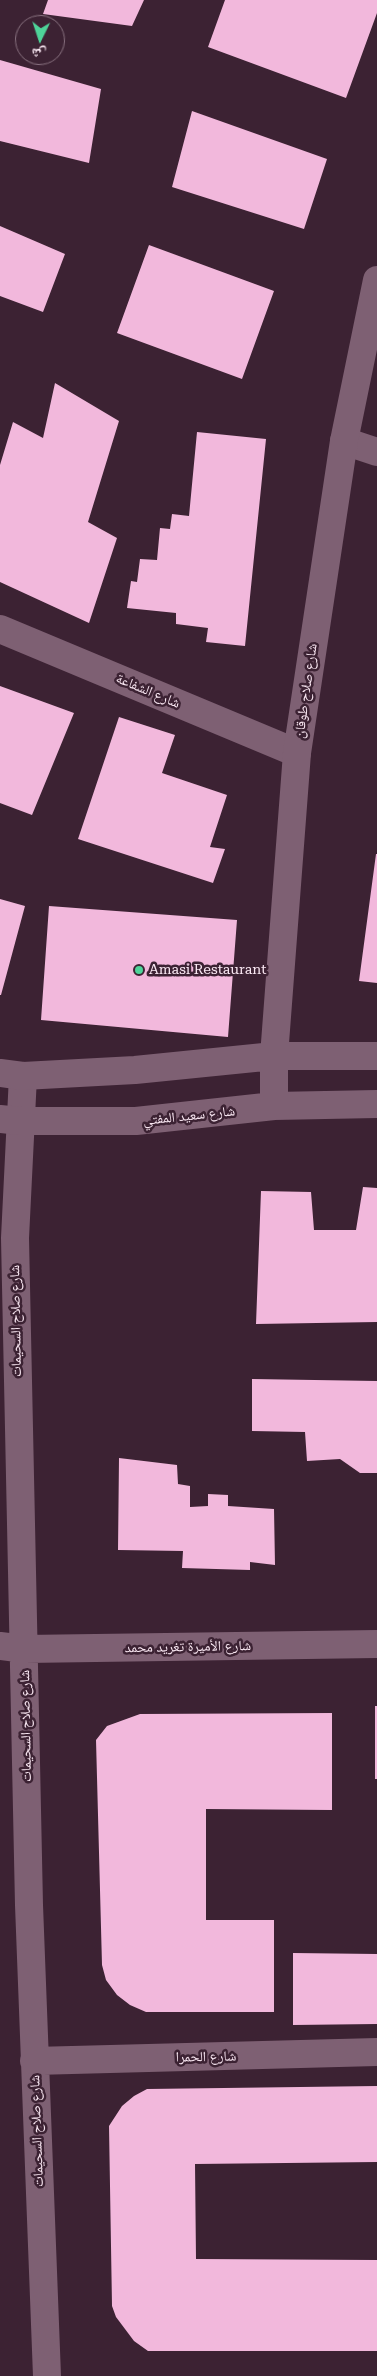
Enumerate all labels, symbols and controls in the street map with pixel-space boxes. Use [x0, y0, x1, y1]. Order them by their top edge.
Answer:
north arrow [15, 15, 65, 65]
text: ش [31, 45, 47, 62]
street label: شارع صلاح طوقان [291, 643, 321, 739]
street label: شارع الشفاعة [113, 670, 183, 712]
place label: Amasi Restaurant [149, 962, 267, 978]
marker: Amasi Restaurant [133, 964, 145, 976]
street label: شارع سعيد المفتي [142, 1103, 236, 1129]
street label: شارع صلاح السحيمات [7, 1265, 25, 1377]
street label: شارع الأميرة تغريد محمد [125, 1637, 251, 1657]
street label: شارع صلاح السحيمات [17, 1670, 35, 1782]
street label: شارع الحمرا [176, 2048, 236, 2066]
street label: شارع صلاح السحيمات [27, 2075, 47, 2187]

